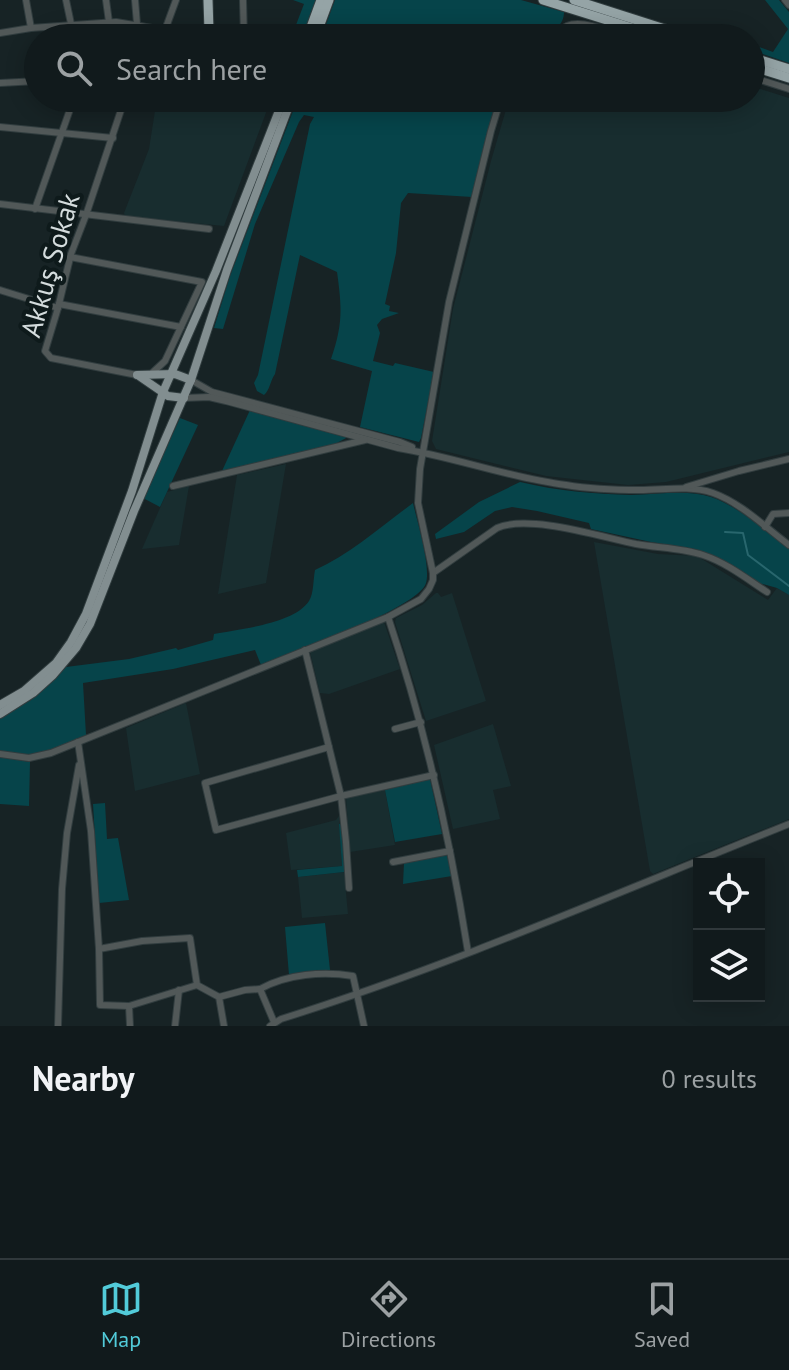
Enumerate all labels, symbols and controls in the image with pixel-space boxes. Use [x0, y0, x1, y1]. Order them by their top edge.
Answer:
search box [24, 24, 765, 112]
icon: search [52, 46, 96, 90]
text: Search here [116, 49, 267, 88]
street label: Akkuş Sokak [11, 188, 88, 341]
map controls [693, 858, 765, 1002]
button: locate [693, 858, 765, 930]
button: layers [693, 930, 765, 1002]
text: Nearby [32, 1056, 134, 1100]
text: 0 results [662, 1062, 757, 1095]
tab: Map [99, 1277, 143, 1353]
tab: Directions [341, 1277, 436, 1353]
tab: Saved [634, 1277, 690, 1353]

